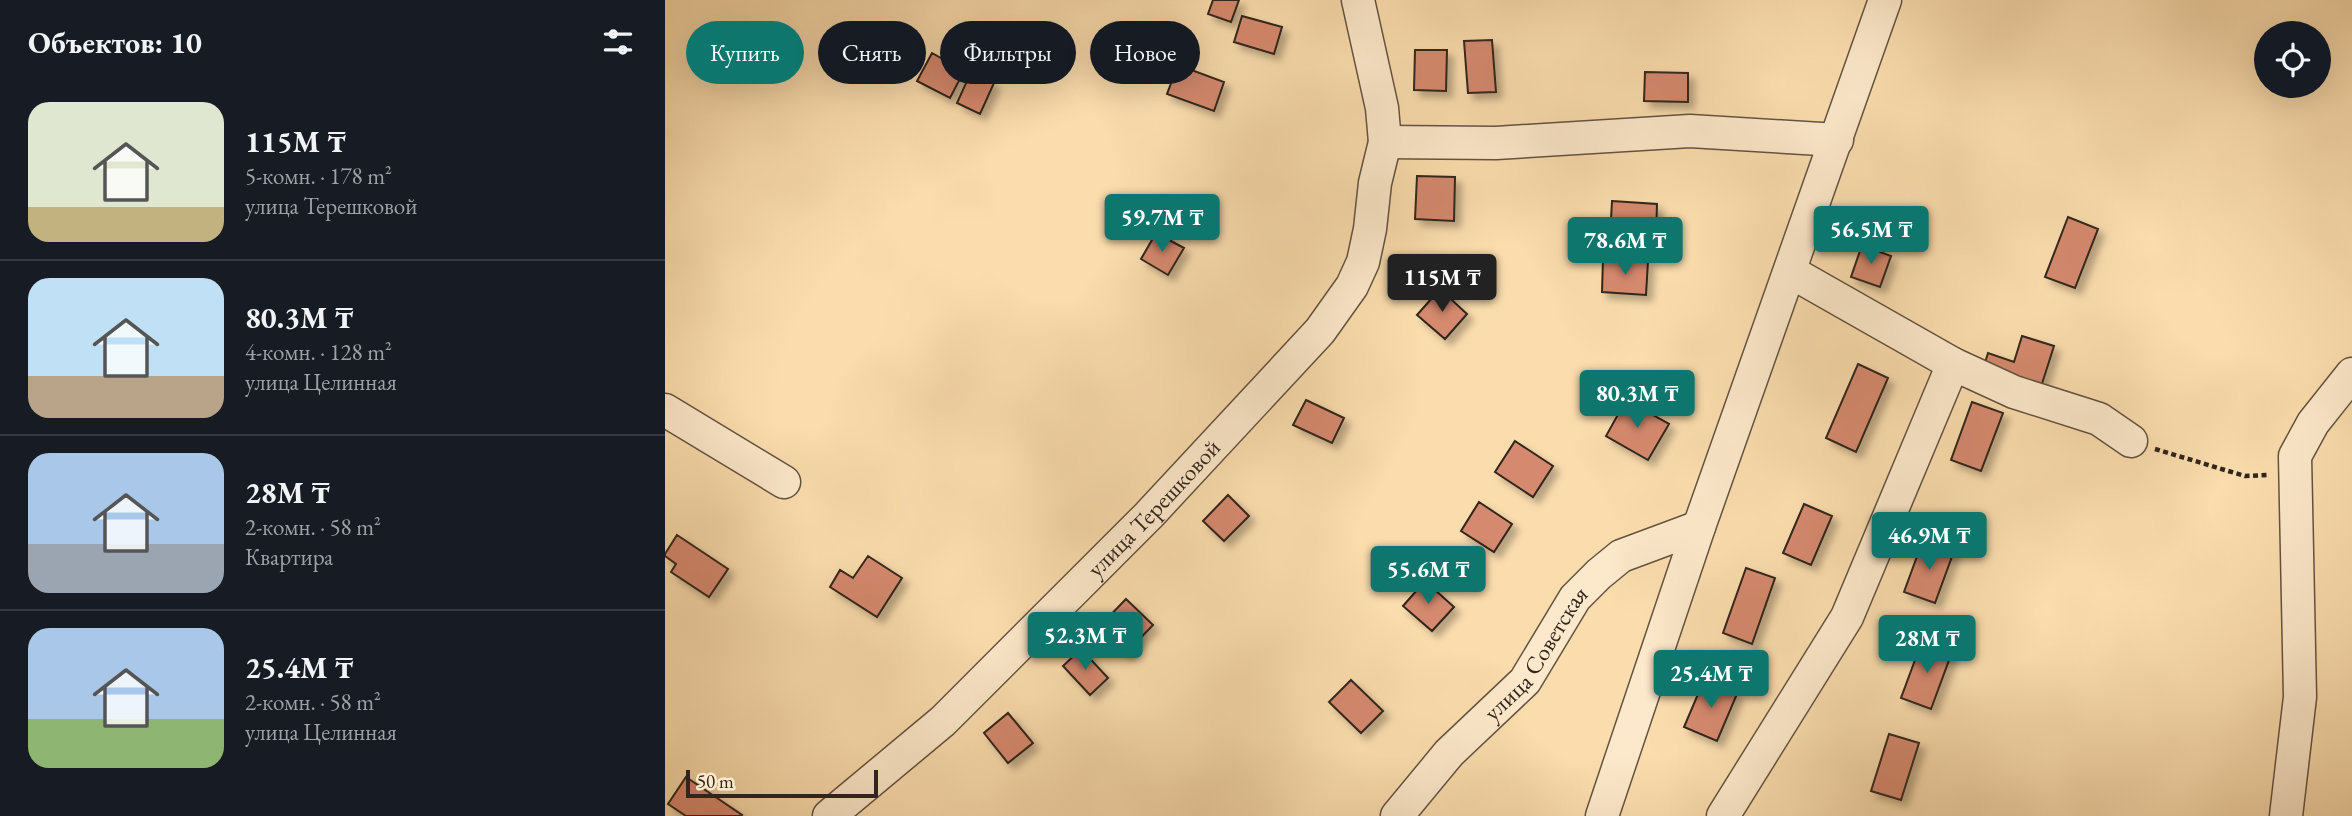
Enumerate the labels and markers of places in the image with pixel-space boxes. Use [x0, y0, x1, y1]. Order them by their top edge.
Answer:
pin: 59.7M ₸ [1097, 194, 1227, 254]
pin: 56.5M ₸ [1806, 206, 1936, 266]
pin: 78.6M ₸ [1560, 218, 1690, 277]
pin: 115M ₸ [1385, 254, 1499, 314]
pin: 80.3M ₸ [1572, 370, 1702, 430]
pin: 46.9M ₸ [1864, 512, 1994, 572]
pin: 55.6M ₸ [1363, 546, 1493, 606]
pin: 52.3M ₸ [1020, 612, 1150, 672]
pin: 28M ₸ [1878, 616, 1976, 675]
pin: 25.4M ₸ [1646, 650, 1776, 710]

